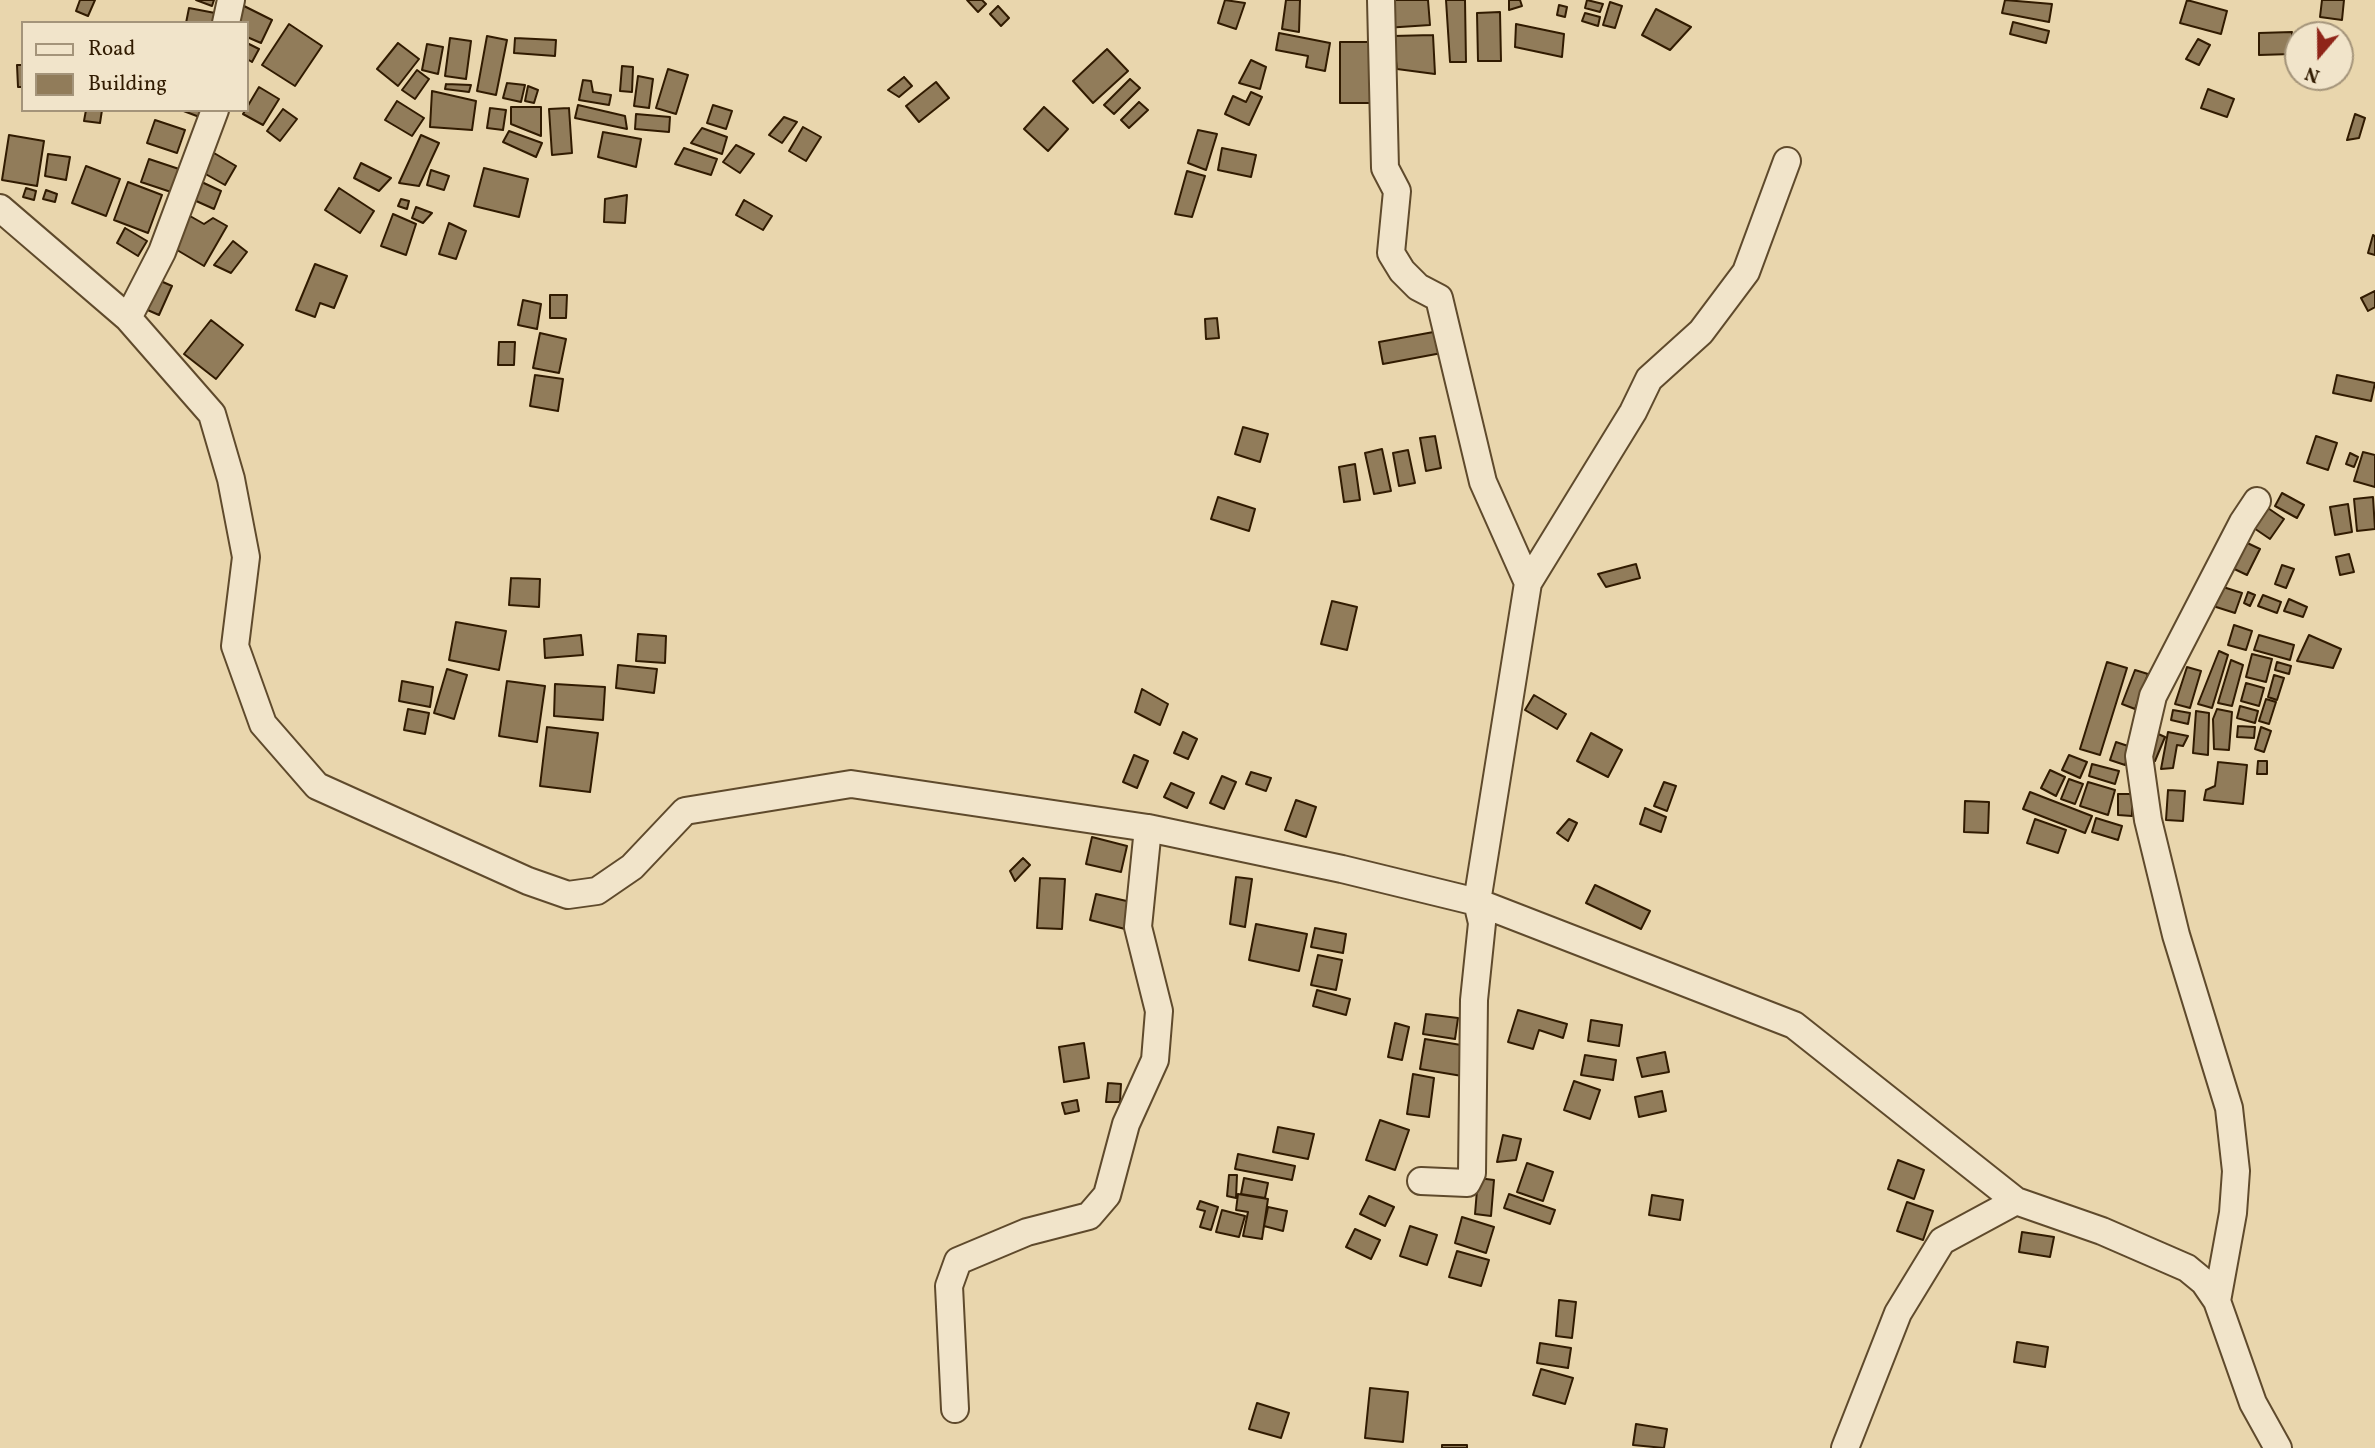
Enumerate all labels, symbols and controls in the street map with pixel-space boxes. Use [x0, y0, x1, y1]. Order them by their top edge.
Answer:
legend [21, 21, 248, 112]
north arrow [2284, 21, 2354, 91]
text: Road [88, 35, 135, 64]
text: N [2302, 59, 2323, 88]
text: Building [88, 70, 167, 99]

